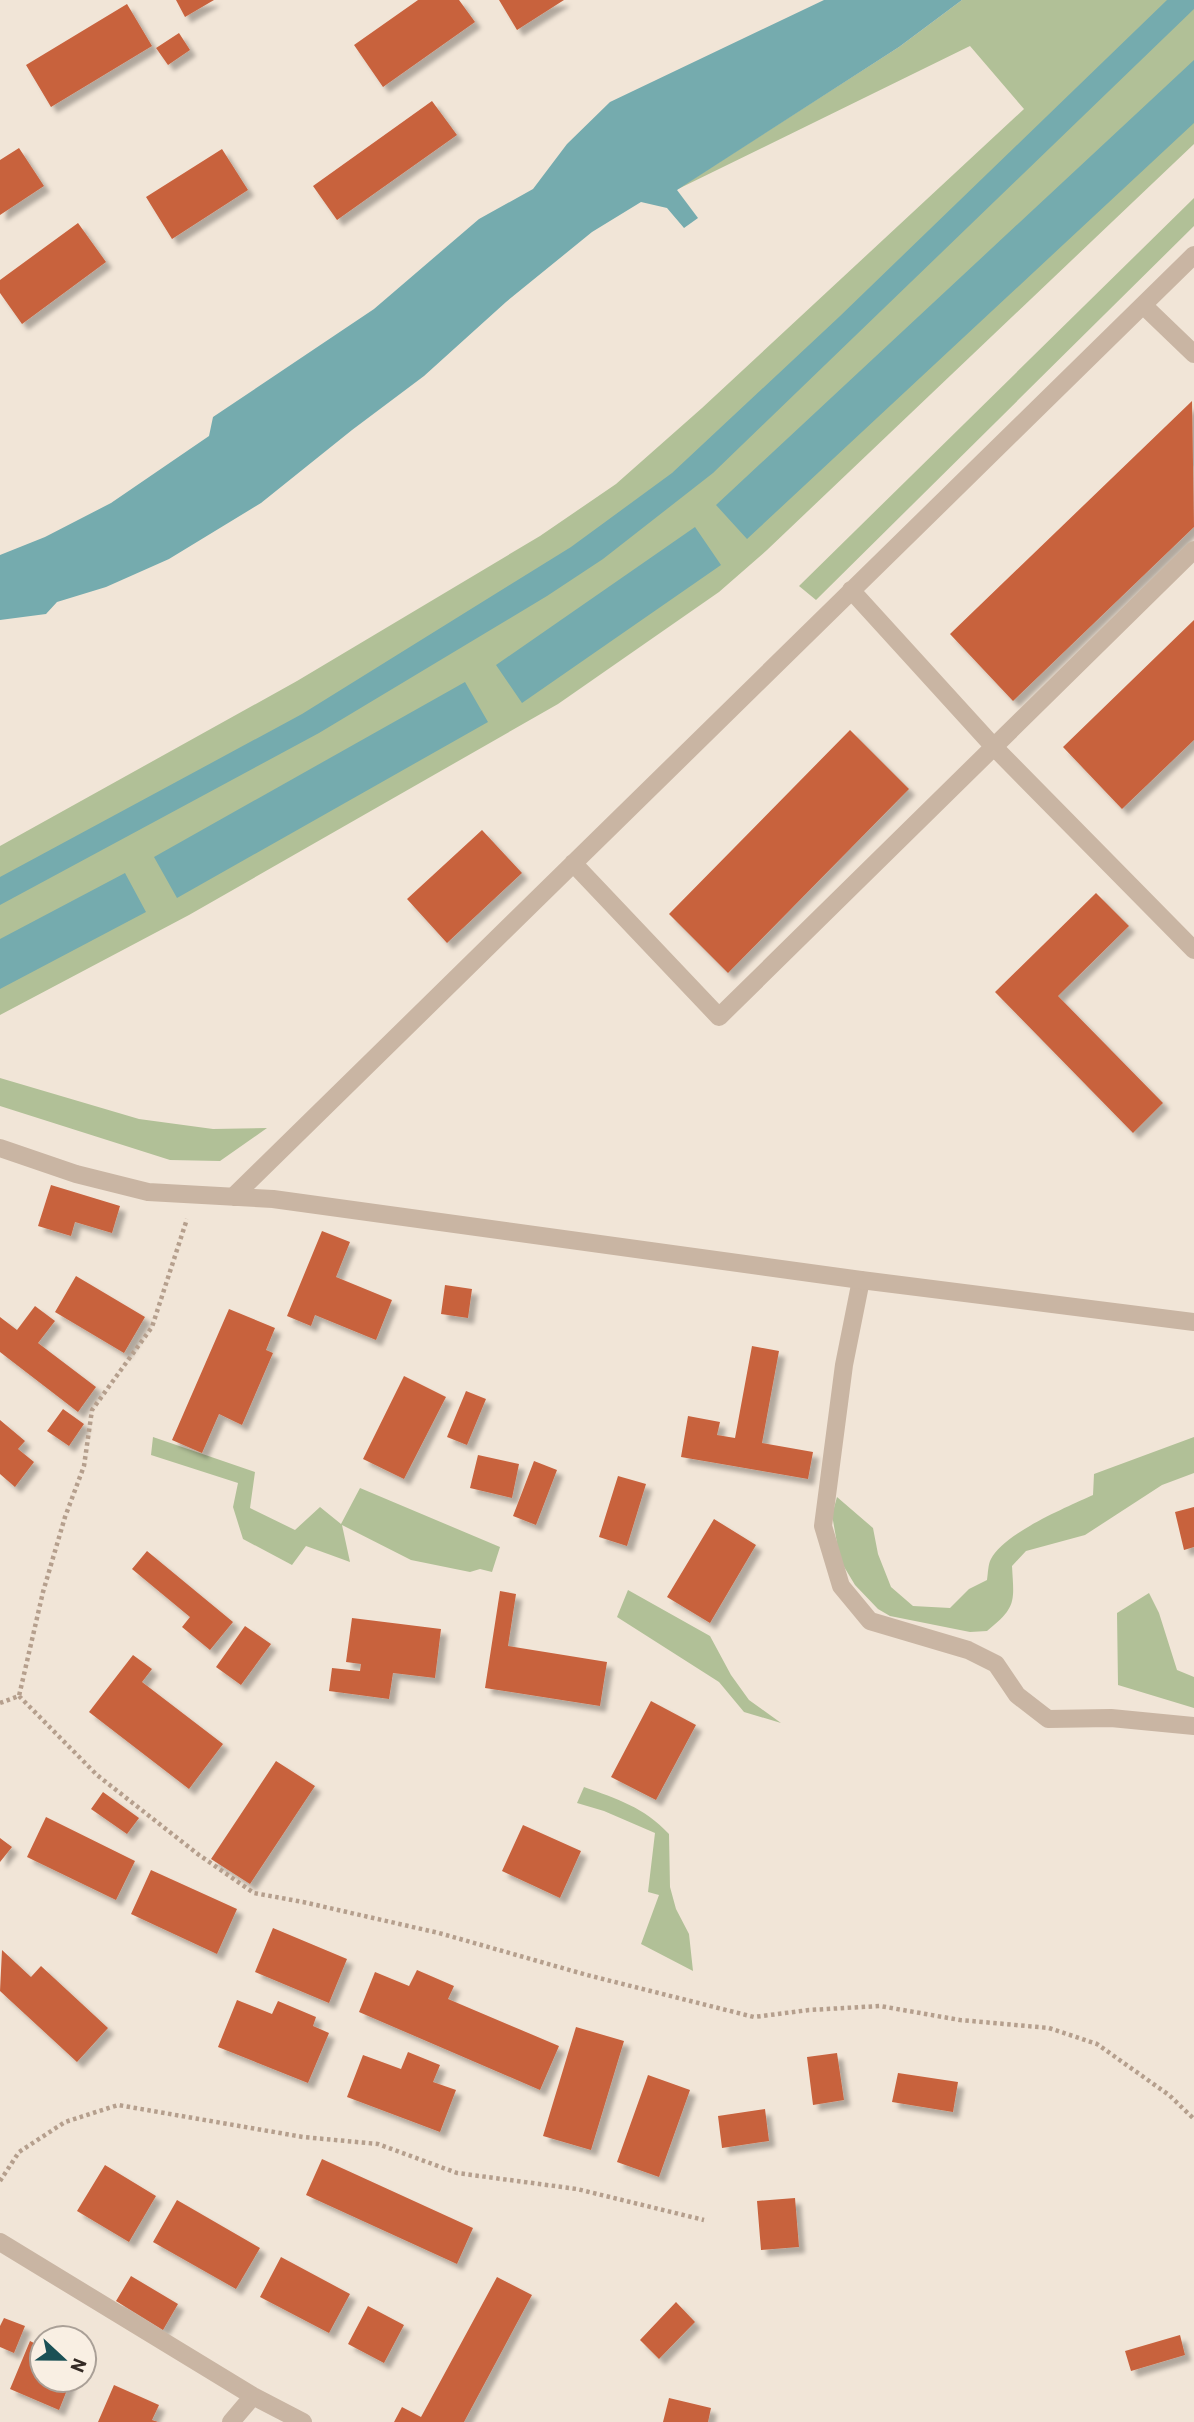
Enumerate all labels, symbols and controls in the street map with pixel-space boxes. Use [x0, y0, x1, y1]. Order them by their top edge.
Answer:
north arrow [28, 2324, 98, 2394]
text: N [66, 2355, 92, 2376]

